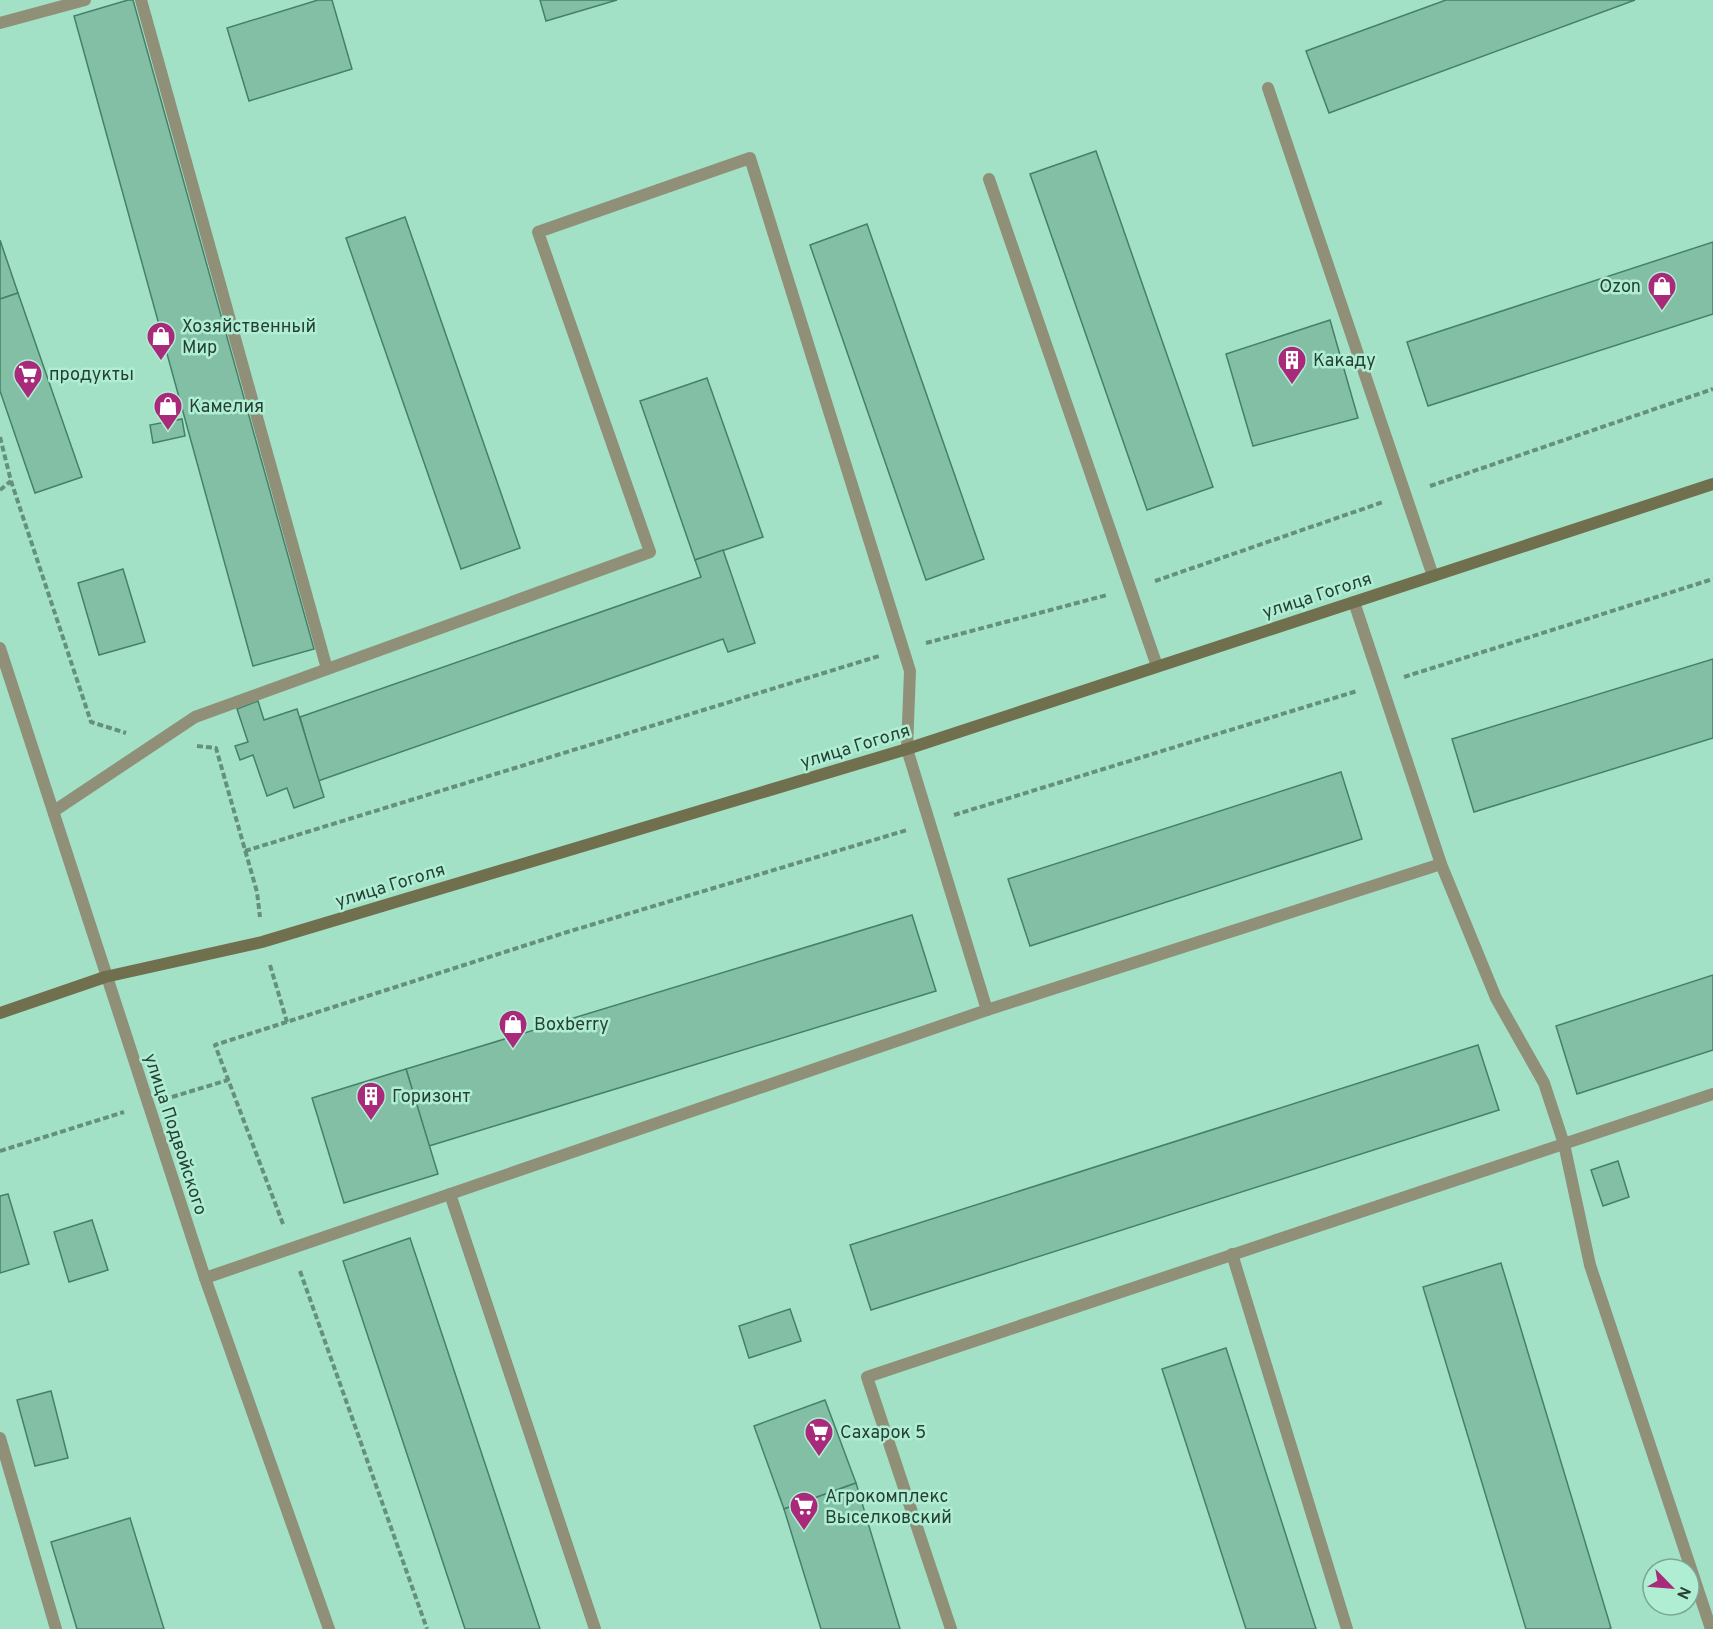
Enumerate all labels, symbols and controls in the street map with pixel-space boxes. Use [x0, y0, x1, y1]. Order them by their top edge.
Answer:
shop icon: Ozon [1646, 270, 1678, 312]
place label: Ozon [1599, 276, 1641, 299]
place label: Хозяйственный Мир [182, 316, 316, 360]
shop icon: Хозяйственный Мир [145, 320, 177, 362]
building icon: Какаду [1276, 344, 1308, 386]
place label: Какаду [1313, 350, 1376, 373]
supermarket icon: продукты [12, 358, 44, 400]
place label: продукты [49, 364, 134, 387]
shop icon: Камелия [152, 390, 184, 432]
place label: Камелия [189, 396, 264, 419]
street label: улица Гоголя [1260, 568, 1375, 625]
street label: улица Гоголя [798, 720, 913, 775]
street label: улица Гоголя [333, 859, 448, 914]
shop icon: Boxberry [497, 1008, 529, 1050]
place label: Boxberry [534, 1014, 609, 1037]
street label: улица Подвойского [138, 1051, 212, 1218]
building icon: Горизонт [355, 1080, 387, 1122]
place label: Горизонт [392, 1086, 470, 1109]
supermarket icon: Сахарок 5 [803, 1416, 835, 1458]
place label: Сахарок 5 [840, 1422, 926, 1445]
place label: Агрокомплекс Выселковский [825, 1486, 952, 1530]
supermarket icon: Агрокомплекс Выселковский [788, 1490, 820, 1532]
north arrow [1641, 1557, 1701, 1617]
text: N [1671, 1583, 1694, 1602]

